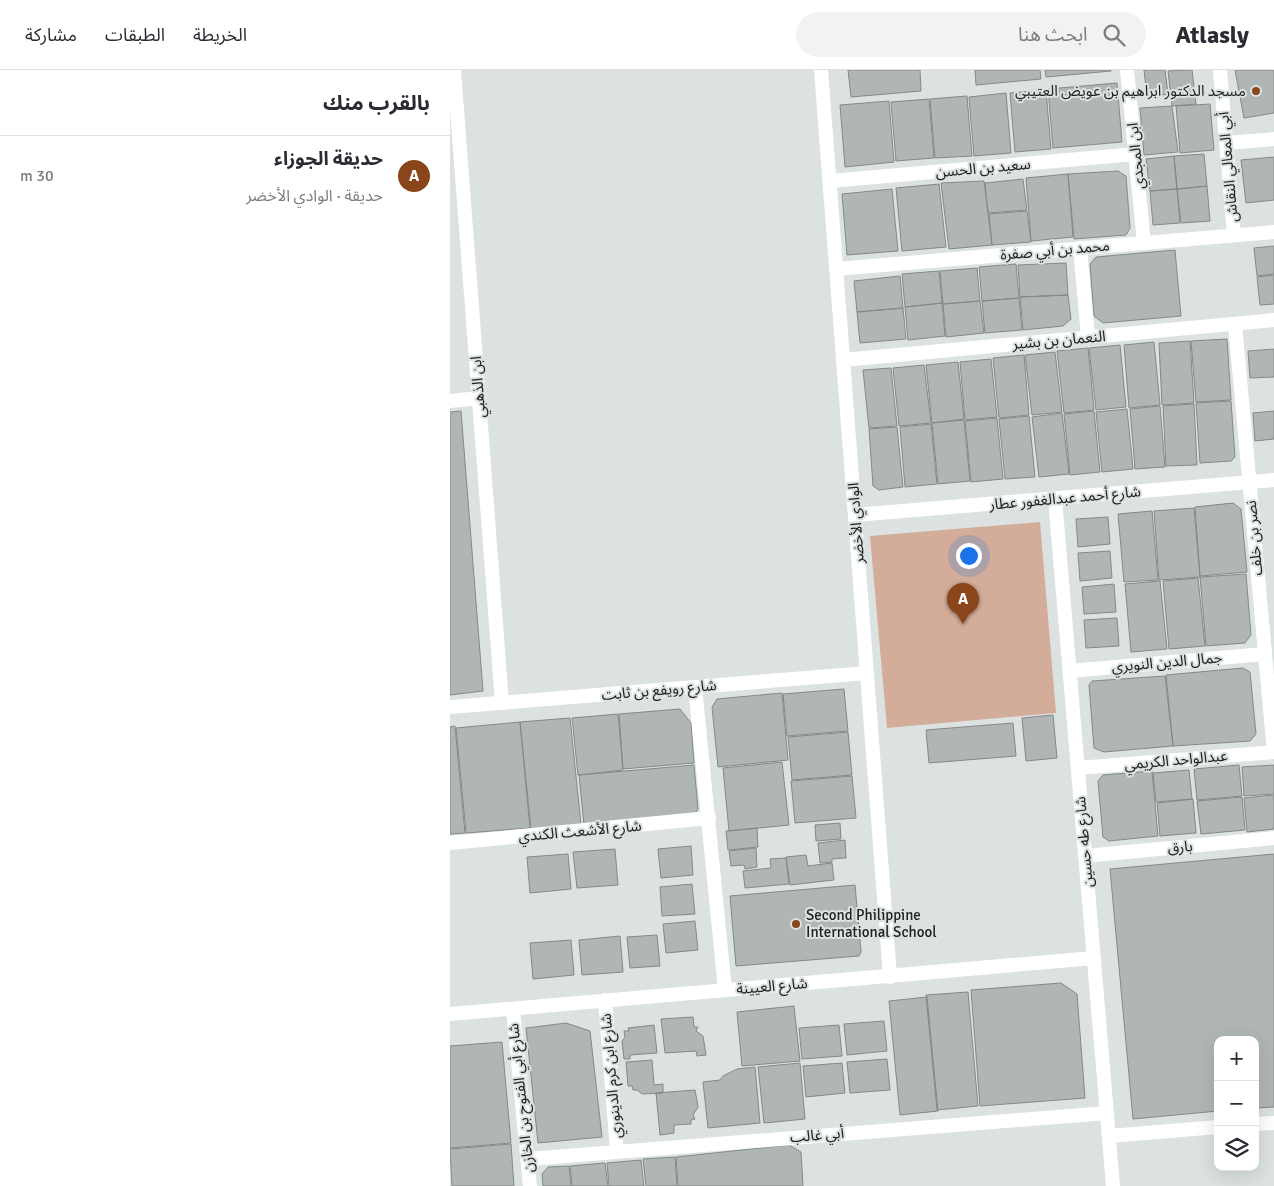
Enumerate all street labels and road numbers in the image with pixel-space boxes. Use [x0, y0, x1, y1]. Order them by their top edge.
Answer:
street label: أبي المعالي النقاش [1214, 110, 1244, 223]
street label: ابن المجدي [1124, 122, 1151, 190]
street label: سعيد بن الحسن [935, 155, 1032, 181]
street label: محمد بن أبي صفرة [999, 236, 1111, 266]
street label: النعمان بن بشير [1011, 327, 1106, 353]
street label: ابن الذهبي [467, 355, 492, 419]
street label: الوادي الأخضر [844, 482, 870, 565]
street label: شارع أحمد عبدالغفور عطار [987, 482, 1142, 517]
street label: نصر بن خلف [1242, 500, 1266, 576]
street label: جمال الدين النويري [1111, 648, 1224, 678]
street label: شارع رويفع بن ثابت [601, 676, 718, 707]
street label: عبدالواحد الكريمي [1124, 746, 1229, 776]
street label: شارع طه حسين [1071, 795, 1100, 888]
street label: شارع الأشعث الكندي [518, 817, 643, 848]
street label: بارق [1167, 837, 1193, 857]
street label: شارع العيينة [736, 974, 809, 1001]
street label: شارع ابن كرم الدينوري [597, 1012, 628, 1139]
street label: شارع أبي الفتوح بن الخازن [504, 1022, 541, 1174]
street label: أبي غالب [789, 1124, 845, 1149]

